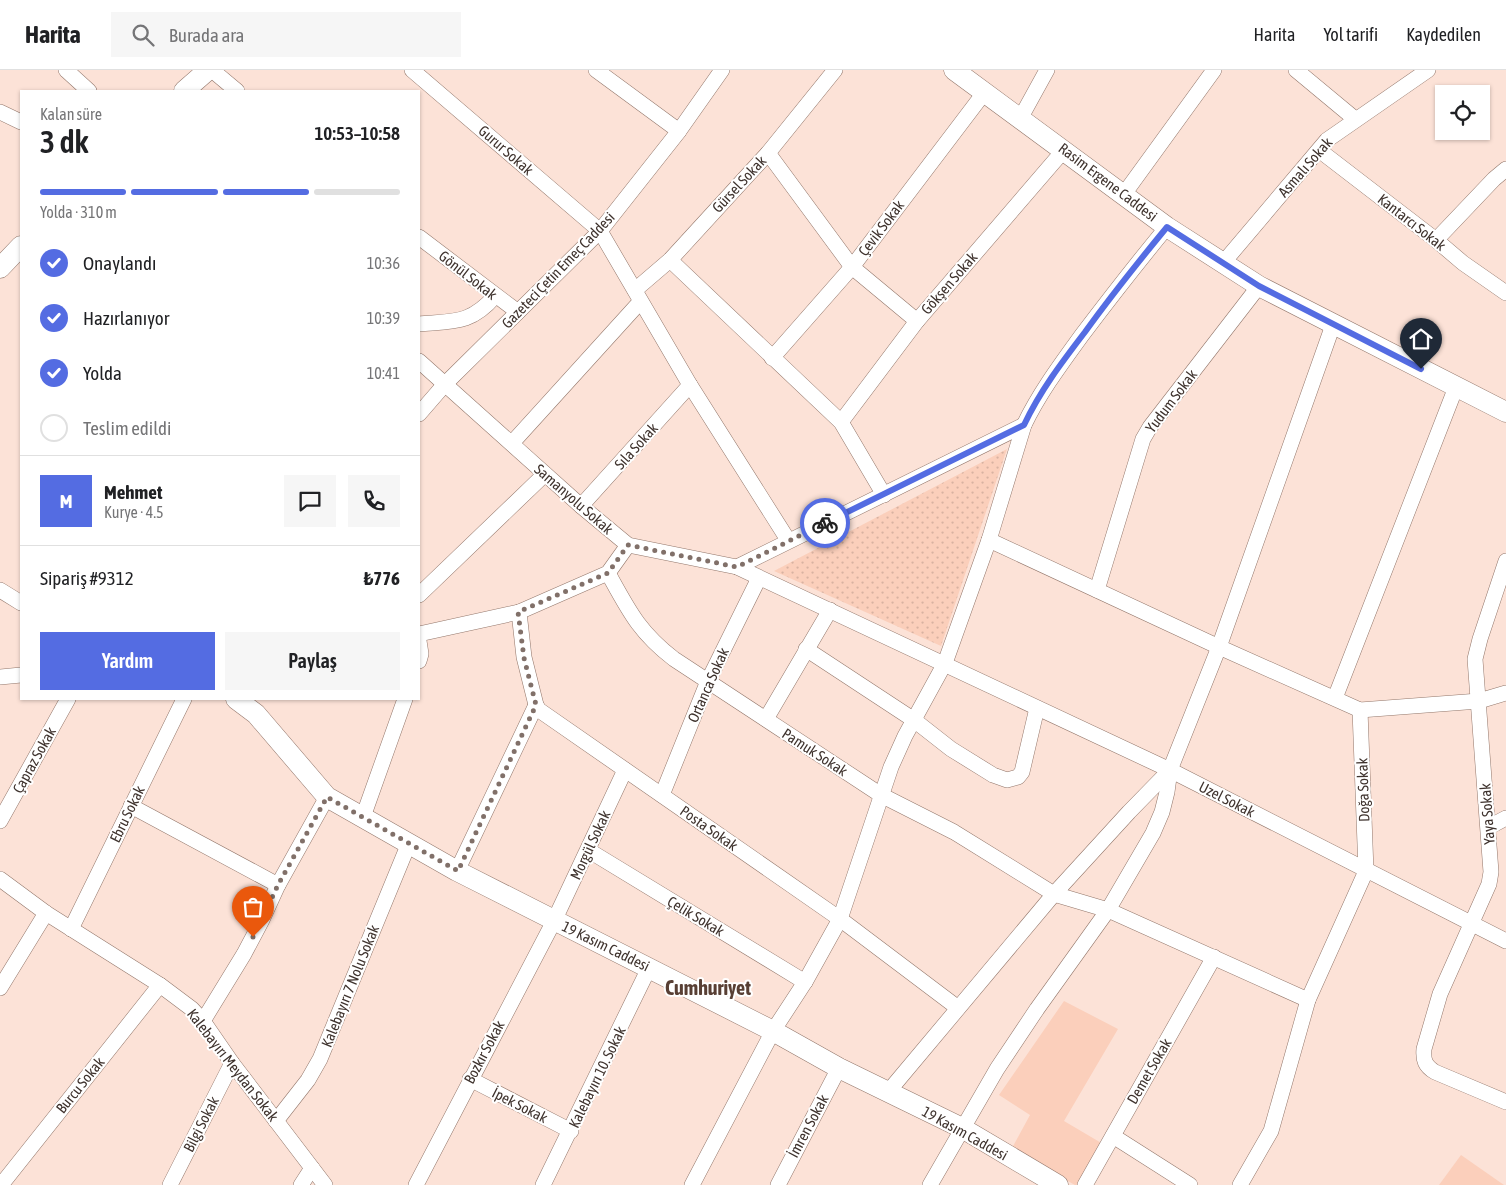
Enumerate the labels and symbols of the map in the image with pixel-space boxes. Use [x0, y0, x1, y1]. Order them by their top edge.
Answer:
street label: Gurur Sokak [475, 122, 537, 179]
street label: Asmalı Sokak [1274, 133, 1336, 200]
street label: Rasim Ergene Caddesi [1055, 139, 1161, 225]
street label: Gürsel Sokak [708, 152, 770, 216]
street label: Kantarcı Sokak [1375, 190, 1450, 254]
street label: Çevik Sokak [855, 197, 908, 259]
street label: Gazeteci Çetin Emeç Caddesi [498, 208, 618, 332]
street label: Gönül Sokak [436, 247, 501, 303]
street label: Gökşen Sokak [917, 248, 981, 317]
pin [1400, 318, 1442, 369]
street label: Yudum Sokak [1142, 366, 1200, 436]
street label: Sıla Sokak [611, 419, 661, 473]
street label: Samanyolu Sokak [531, 460, 617, 538]
courier [800, 498, 850, 548]
street label: Ortanca Sokak [684, 645, 732, 725]
street label: Çapraz Sokak [9, 724, 59, 796]
street label: Pamuk Sokak [779, 725, 851, 780]
street label: Doğa Sokak [1353, 757, 1373, 822]
street label: Uzel Sokak [1196, 778, 1258, 820]
street label: Yaya Sokak [1476, 782, 1498, 845]
street label: Ebru Sokak [106, 783, 148, 845]
street label: Posta Sokak [677, 802, 741, 854]
street label: Morgül Sokak [567, 807, 614, 882]
pin [232, 886, 274, 937]
street label: Çelik Sokak [665, 892, 728, 940]
street label: 19 Kasım Caddesi [559, 917, 653, 975]
street label: Kalebayırı 7 Nolu Sokak [318, 922, 382, 1050]
district label: Cumhuriyet [665, 976, 751, 999]
street label: Kalebayırı Meydan Sokak [184, 1005, 282, 1125]
street label: Bozkır Sokak [460, 1017, 508, 1086]
street label: Kalebayırı 10. Sokak [565, 1023, 629, 1130]
street label: Demet Sokak [1123, 1035, 1175, 1107]
street label: Burcu Sokak [52, 1053, 108, 1116]
street label: İpek Sokak [489, 1084, 551, 1126]
street label: İmren Sokak [784, 1091, 832, 1160]
street label: Bilgi Sokak [180, 1093, 222, 1154]
street label: 19 Kasım Caddesi [919, 1102, 1011, 1164]

